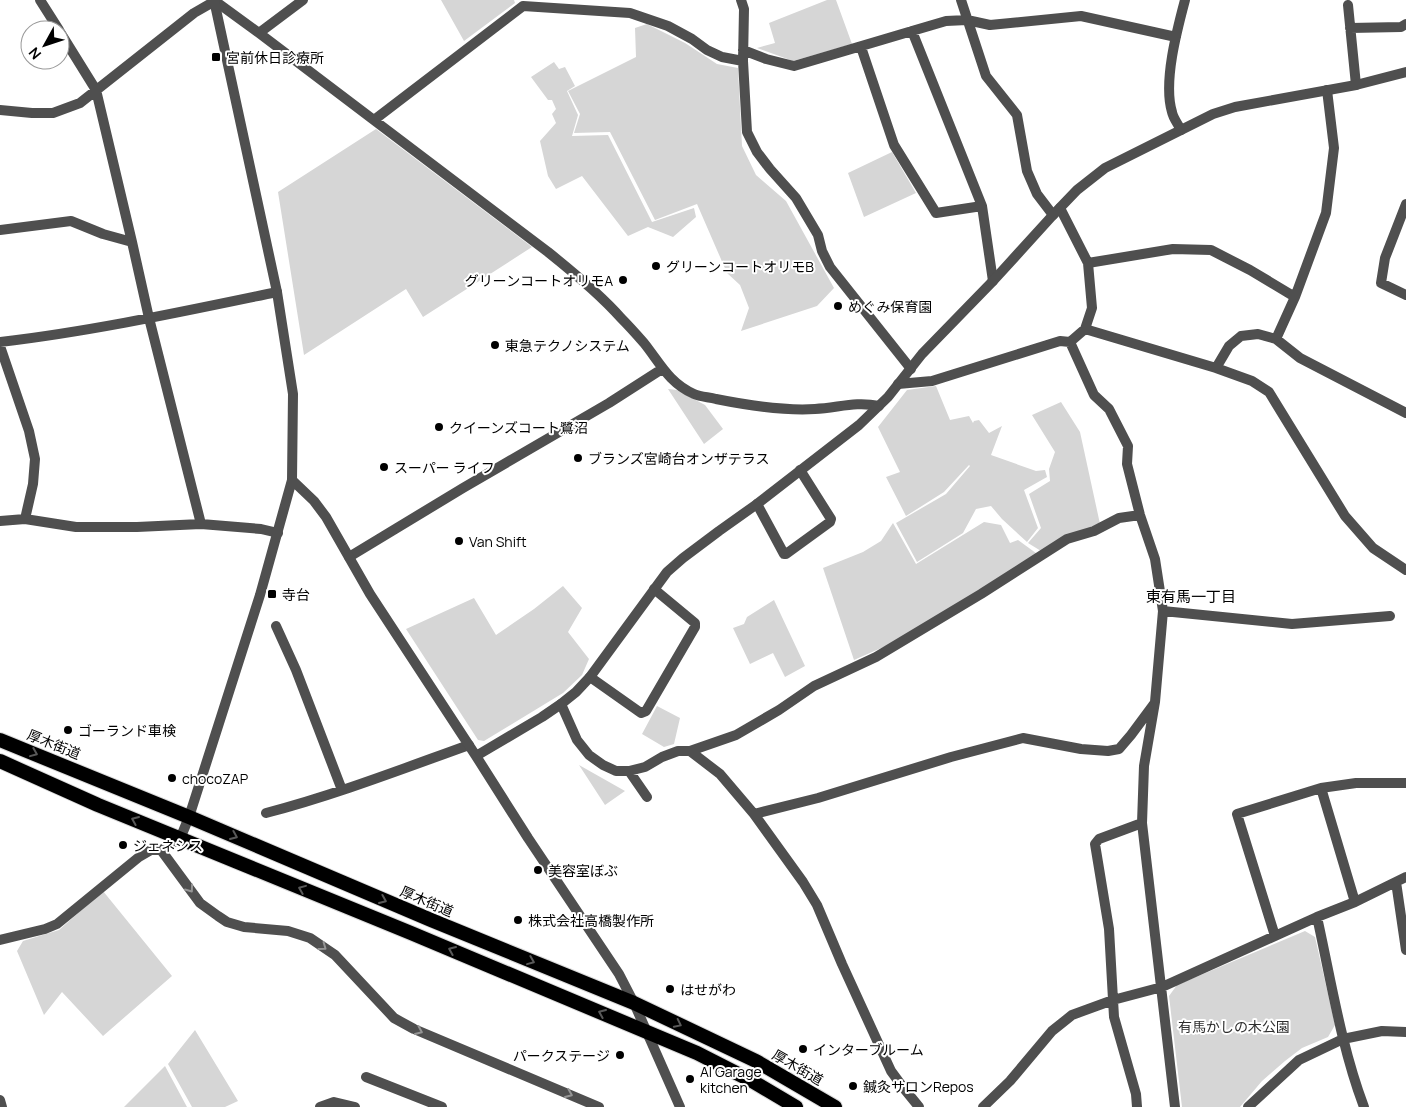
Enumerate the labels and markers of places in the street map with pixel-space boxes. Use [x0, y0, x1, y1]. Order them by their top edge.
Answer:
place label: 宮前休日診療所 [226, 48, 324, 67]
marker: 宮前休日診療所 [210, 51, 222, 63]
place label: グリーンコートオリモB [666, 257, 814, 276]
marker: グリーンコートオリモB [650, 260, 662, 272]
place label: グリーンコートオリモA [465, 271, 613, 290]
marker: グリーンコートオリモA [617, 274, 629, 286]
place label: めぐみ保育園 [848, 297, 932, 316]
marker: めぐみ保育園 [832, 300, 844, 312]
place label: 東急テクノシステム [505, 336, 630, 355]
marker: 東急テクノシステム [489, 339, 501, 351]
place label: クイーンズコート鷺沼 [449, 418, 588, 437]
marker: クイーンズコート鷺沼 [433, 421, 445, 433]
place label: ブランズ宮崎台オンザテラス [588, 449, 769, 468]
marker: ブランズ宮崎台オンザテラス [572, 452, 584, 464]
place label: スーパー ライフ [394, 458, 495, 477]
marker: スーパー ライフ [378, 461, 390, 473]
place label: Van Shift [469, 532, 527, 551]
marker: Van Shift [453, 535, 465, 547]
place label: 寺台 [282, 585, 310, 604]
marker: 寺台 [266, 588, 278, 600]
place label: ゴーランド車検 [78, 721, 176, 740]
marker: ゴーランド車検 [62, 724, 74, 736]
place label: chocoZAP [182, 769, 249, 788]
marker: chocoZAP [166, 772, 178, 784]
place label: ジェネシス [133, 836, 203, 855]
marker: ジェネシス [117, 839, 129, 851]
place label: 美容室ぼぶ [548, 861, 618, 880]
marker: 美容室ぼぶ [532, 864, 544, 876]
place label: 株式会社高橋製作所 [528, 911, 654, 930]
marker: 株式会社高橋製作所 [512, 914, 524, 926]
place label: はせがわ [680, 980, 736, 999]
marker: はせがわ [664, 983, 676, 995]
place label: インターブルーム [813, 1040, 924, 1059]
marker: インターブルーム [797, 1043, 809, 1055]
place label: パークステージ [513, 1046, 610, 1065]
marker: パークステージ [614, 1049, 626, 1061]
place label: AI Garage kitchen [700, 1062, 762, 1097]
marker: AI Garage kitchen [684, 1073, 696, 1085]
place label: 鍼灸サロンRepos [863, 1077, 974, 1096]
marker: 鍼灸サロンRepos [847, 1080, 859, 1092]

